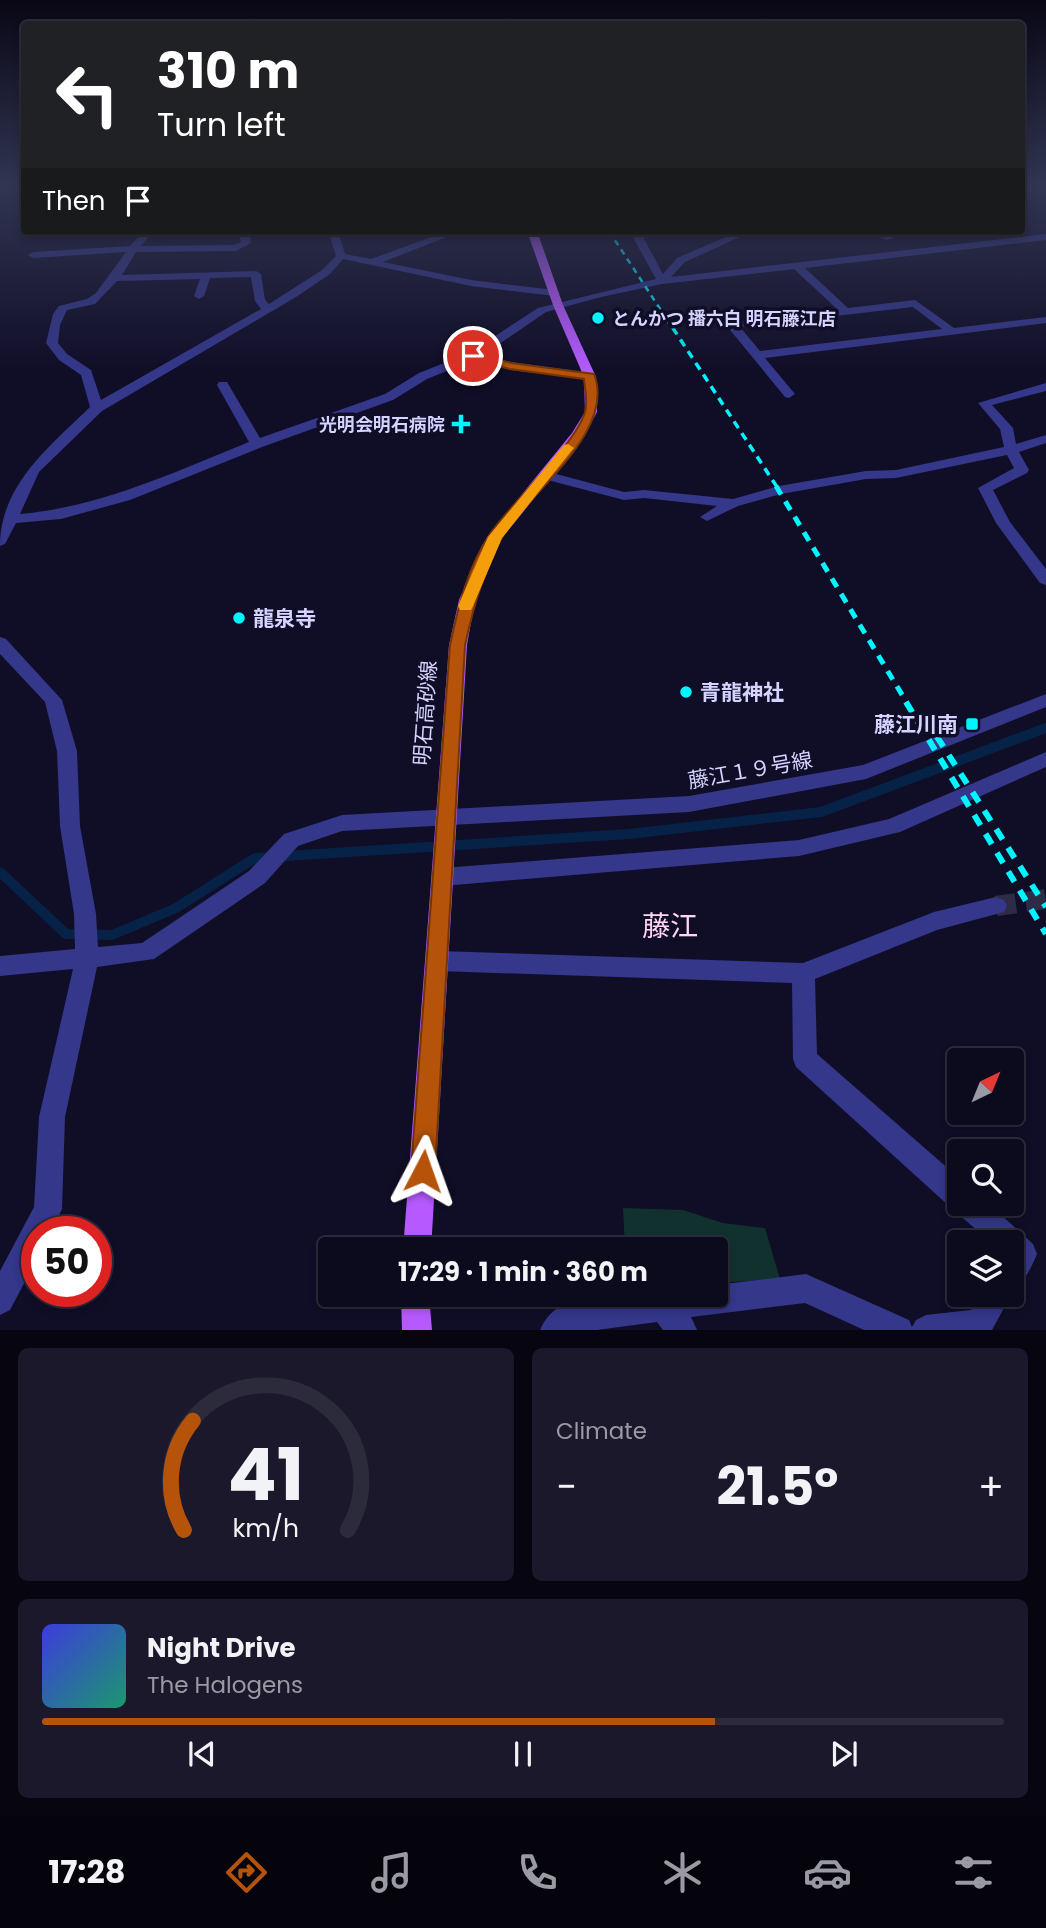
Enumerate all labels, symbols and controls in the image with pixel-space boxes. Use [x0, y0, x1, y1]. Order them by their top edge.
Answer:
text: 310 m [157, 37, 299, 105]
icon: left [42, 49, 133, 140]
text: Turn left [157, 102, 286, 147]
icon: arrive [119, 182, 157, 220]
text: Then [42, 183, 105, 219]
place label: とんかつ 播六白 明石藤江店 [612, 306, 836, 331]
marker: とんかつ 播六白 明石藤江店 [590, 310, 606, 326]
pin [443, 326, 503, 386]
icon: arrive [454, 337, 492, 375]
place label: 光明会明石病院 [319, 412, 445, 437]
marker: 光明会明石病院 [451, 414, 471, 434]
place label: 龍泉寺 [253, 604, 316, 633]
marker: 龍泉寺 [231, 610, 247, 626]
street label: 明石高砂線 [407, 660, 443, 766]
place label: 青龍神社 [700, 678, 784, 707]
marker: 青龍神社 [678, 684, 694, 700]
place label: 藤江川南 [874, 710, 958, 739]
marker: 藤江川南 [964, 716, 980, 732]
street label: 藤江１９号線 [685, 745, 815, 795]
district label: 藤江 [642, 907, 698, 946]
north arrow [947, 1048, 1024, 1125]
map controls [947, 1048, 1024, 1307]
position arrow [386, 1134, 460, 1208]
button: search [947, 1139, 1024, 1216]
speed limit sign: 50 [21, 1216, 112, 1307]
button: layers [947, 1230, 1024, 1307]
text: 17:29 · 1 min · 360 m [398, 1254, 648, 1290]
text: Climate [556, 1415, 647, 1447]
text: 41 [228, 1425, 304, 1526]
text: 21.5° [717, 1450, 838, 1523]
text: − [556, 1460, 577, 1513]
text: + [978, 1460, 1004, 1513]
text: km/h [233, 1511, 299, 1546]
text: Night Drive [147, 1630, 295, 1666]
text: The Halogens [147, 1669, 303, 1701]
icon: previous [183, 1735, 221, 1773]
icon: pause [504, 1735, 542, 1773]
icon: next [825, 1735, 863, 1773]
icon: directions [222, 1848, 271, 1897]
icon: music [367, 1848, 416, 1897]
icon: phone [513, 1848, 562, 1897]
icon: climate [658, 1848, 707, 1897]
icon: car [803, 1848, 852, 1897]
icon: filters [949, 1848, 998, 1897]
text: 17:28 [48, 1849, 125, 1894]

